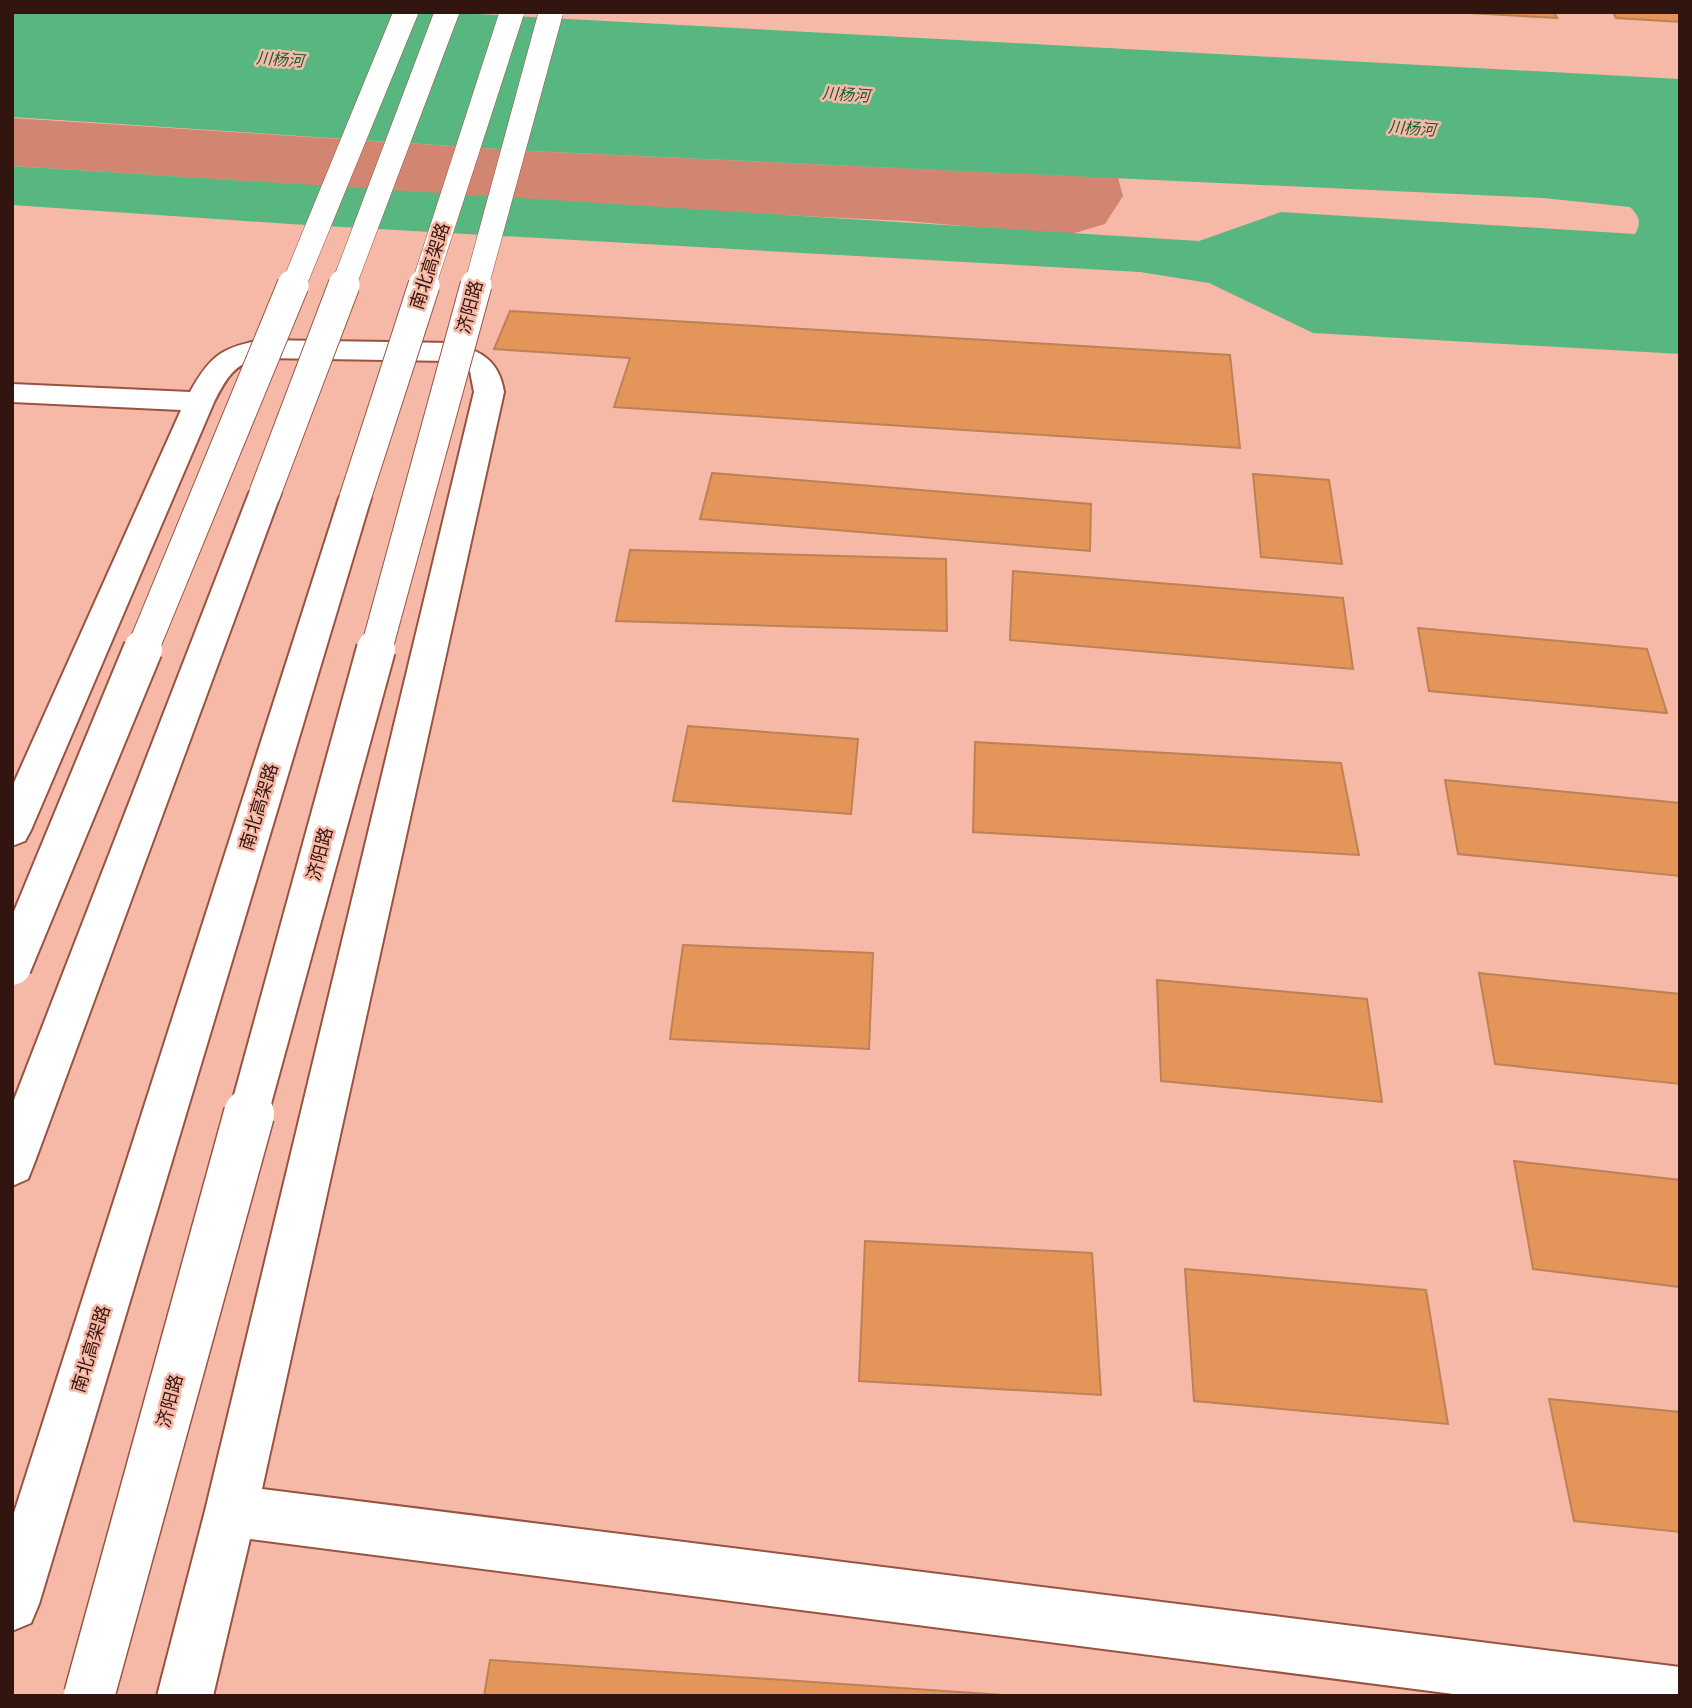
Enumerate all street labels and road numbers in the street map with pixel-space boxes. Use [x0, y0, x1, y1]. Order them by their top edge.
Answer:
street label: 南北高架路 [406, 220, 454, 312]
street label: 济阳路 [452, 278, 488, 336]
street label: 南北高架路 [235, 761, 283, 853]
street label: 济阳路 [302, 825, 338, 883]
street label: 南北高架路 [67, 1303, 115, 1395]
street label: 济阳路 [152, 1372, 188, 1430]

